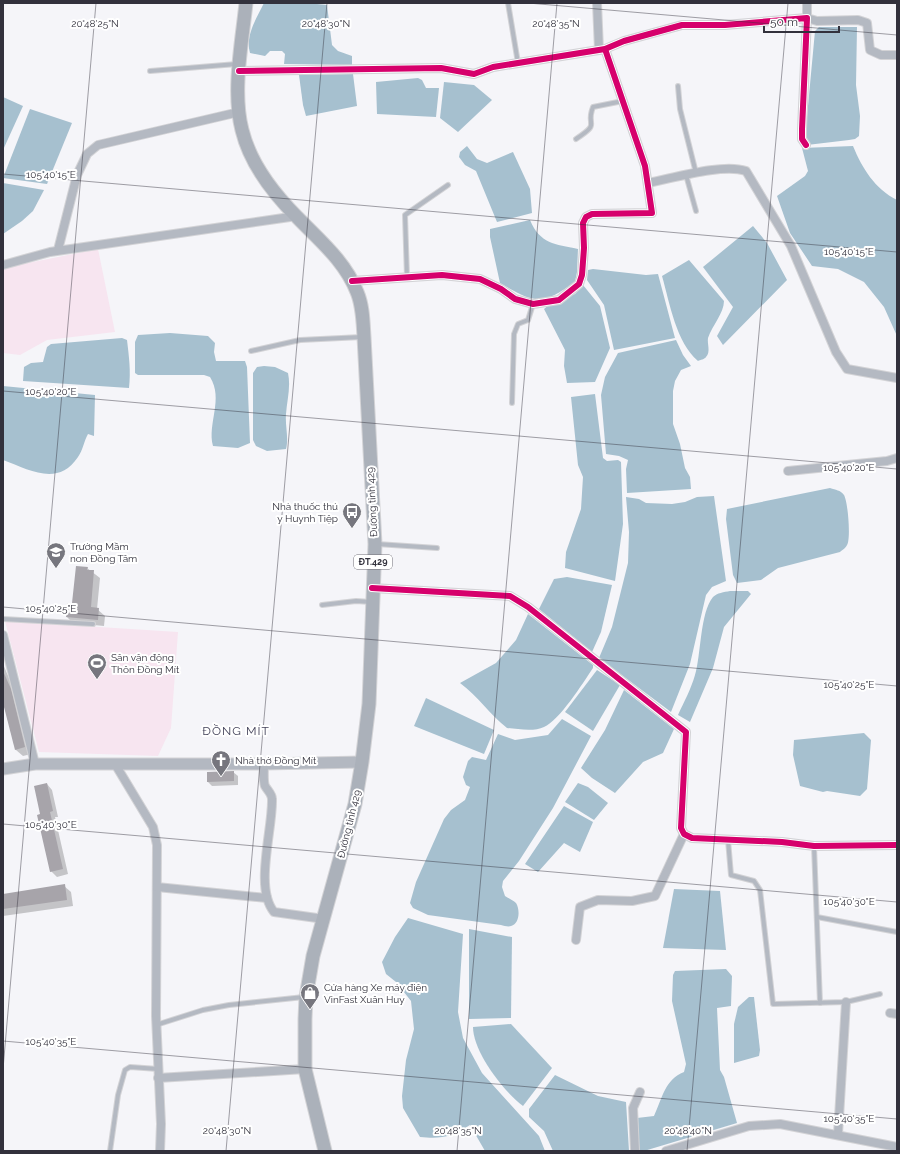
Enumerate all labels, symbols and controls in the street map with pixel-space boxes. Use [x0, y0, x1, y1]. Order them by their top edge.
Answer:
scale bar [764, 8, 839, 34]
text: 50 m [770, 15, 798, 29]
text: 20°48'25"N [71, 18, 119, 29]
text: 20°48'30"N [302, 18, 350, 29]
text: 20°48'35"N [532, 18, 580, 29]
text: 105°40'15"E [26, 169, 76, 180]
text: 105°40'15"E [824, 246, 874, 257]
text: 105°40'20"E [25, 386, 77, 397]
text: 105°40'20"E [823, 462, 875, 473]
street label: Đường tỉnh 429 [365, 467, 379, 537]
place label: Nhà thuốc thú y Huynh Tiệp [272, 501, 338, 524]
bus stop icon: Nhà thuốc thú y Huynh Tiệp [341, 501, 363, 529]
school or university icon: Trường Mầm non Đồng Tâm [45, 541, 67, 569]
place label: Trường Mầm non Đồng Tâm [70, 541, 137, 564]
road number: ĐT.429 [354, 555, 392, 569]
text: 105°40'25"E [26, 603, 76, 614]
sports icon: Sân vận động Thôn Đồng Mít [86, 652, 108, 680]
place label: Sân vận động Thôn Đồng Mít [111, 652, 180, 675]
text: 105°40'25"E [824, 679, 874, 690]
district label: ĐỒNG MÍT [202, 724, 270, 738]
church icon: Nhà thờ Đồng Mít [210, 749, 232, 777]
place label: Nhà thờ Đồng Mít [235, 755, 317, 766]
street label: Đường tỉnh 429 [335, 789, 363, 859]
text: 105°40'30"E [25, 819, 77, 830]
text: 105°40'30"E [823, 896, 875, 907]
shop icon: Cửa hàng Xe máy điện VinFast Xuân Huy [299, 982, 321, 1010]
place label: Cửa hàng Xe máy điện VinFast Xuân Huy [324, 982, 427, 1005]
text: 105°40'35"E [26, 1036, 76, 1047]
text: 105°40'35"E [824, 1113, 874, 1124]
text: 20°48'30"N [203, 1125, 251, 1136]
text: 20°48'35"N [434, 1125, 482, 1136]
text: 20°48'40"N [664, 1125, 712, 1136]

